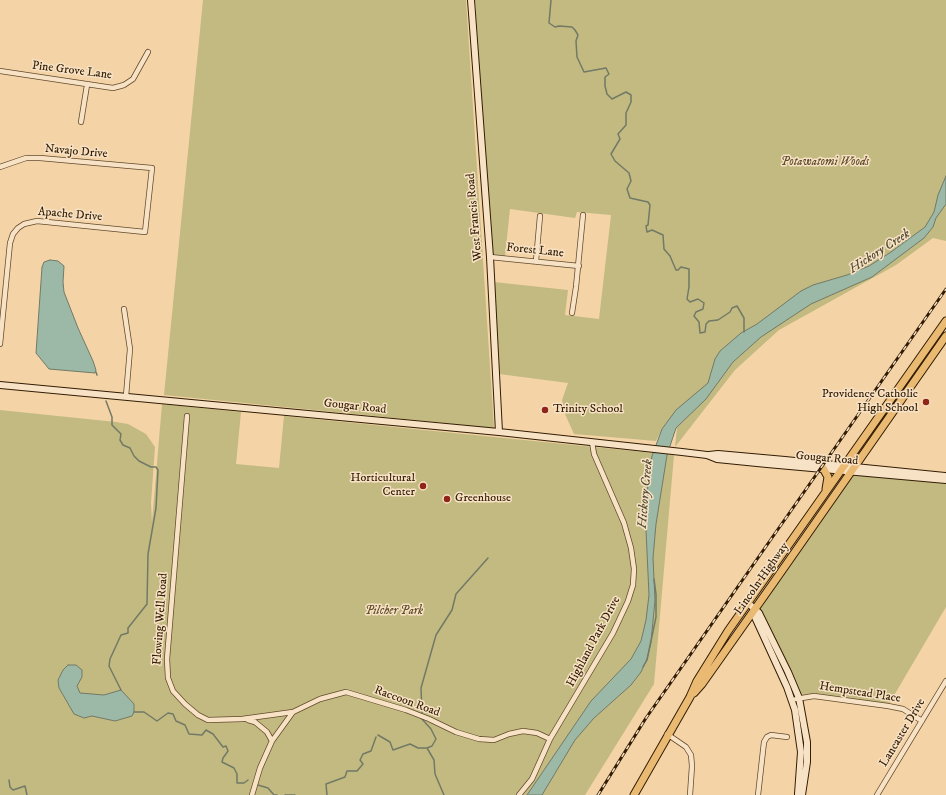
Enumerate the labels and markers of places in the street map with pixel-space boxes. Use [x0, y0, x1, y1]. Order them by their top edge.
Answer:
place label: Providence Catholic High School [822, 388, 918, 416]
marker: Providence Catholic High School [921, 397, 931, 407]
place label: Trinity School [553, 403, 623, 417]
marker: Trinity School [540, 405, 550, 415]
place label: Horticultural Center [351, 472, 415, 500]
marker: Horticultural Center [418, 481, 428, 491]
place label: Greenhouse [455, 492, 511, 506]
marker: Greenhouse [442, 494, 452, 504]

